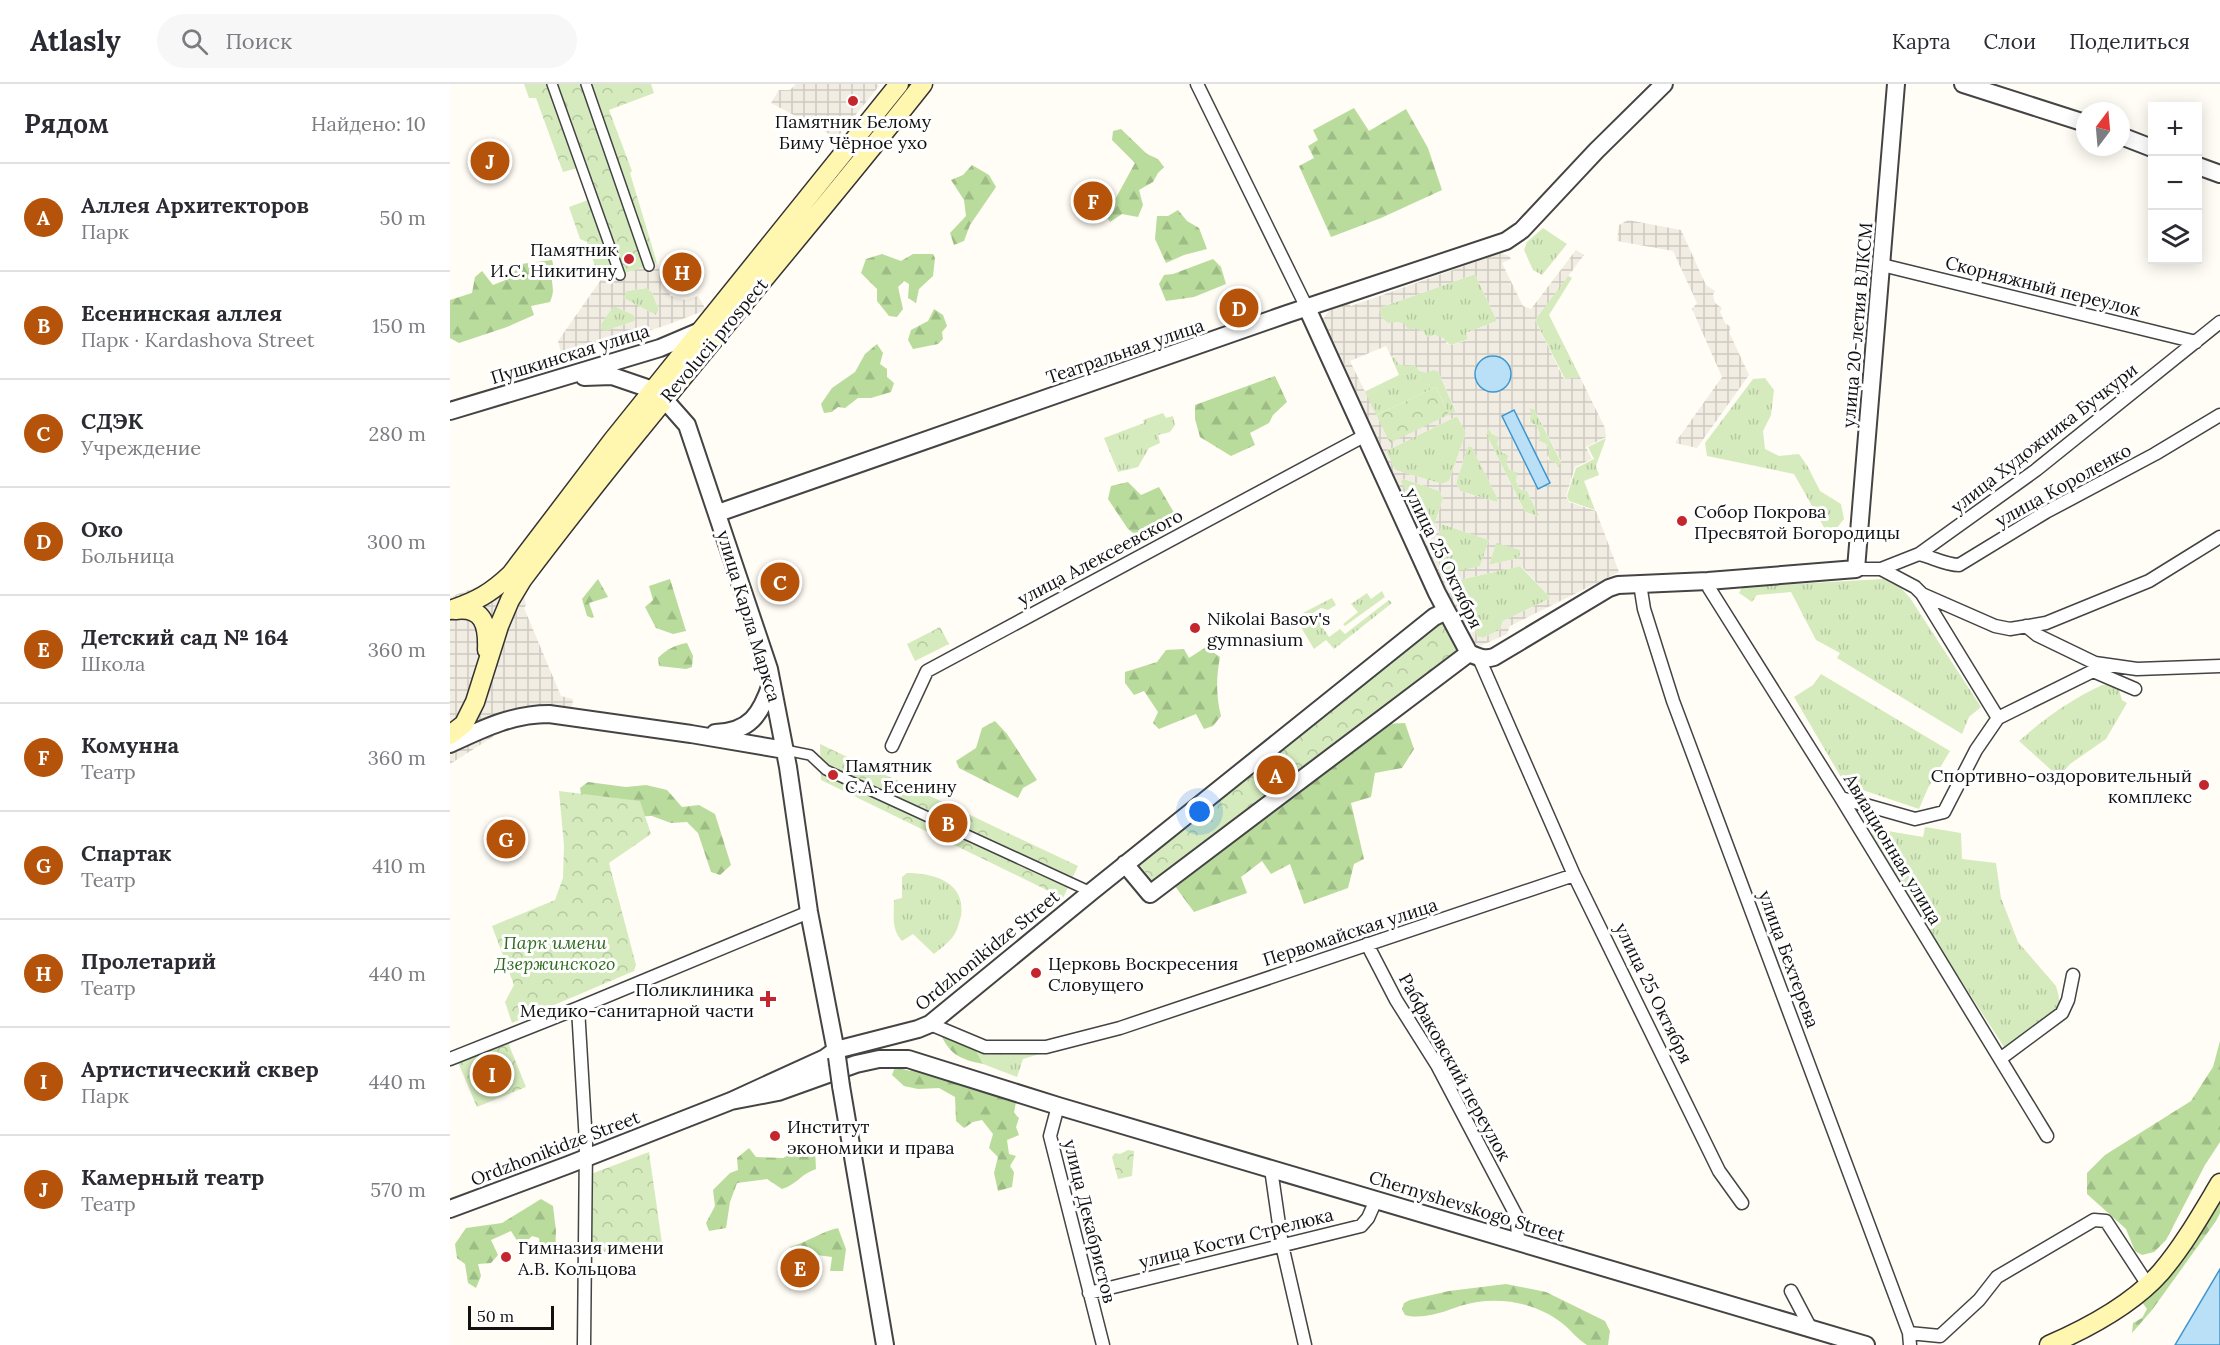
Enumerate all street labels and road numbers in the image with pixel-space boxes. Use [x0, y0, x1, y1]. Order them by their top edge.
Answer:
street label: улица 20-летия ВЛКСМ [1837, 221, 1877, 429]
street label: Скорняжный переулок [1943, 251, 2143, 321]
street label: Revolucii prospect [656, 273, 773, 407]
street label: Театральная улица [1043, 313, 1207, 389]
street label: Пушкинская улица [488, 319, 652, 389]
street label: улица Художника Бучкури [1946, 358, 2142, 518]
street label: улица Короленко [1991, 438, 2135, 532]
street label: улица 25 Октября [1400, 484, 1488, 632]
street label: улица Алексеевского [1013, 504, 1187, 610]
street label: улица Карла Маркса [712, 527, 786, 705]
street label: Авиационная улица [1838, 768, 1947, 929]
street label: Ordzhonikidze Street [910, 885, 1064, 1015]
street label: улица Бехтерева [1753, 887, 1825, 1031]
street label: Первомайская улица [1260, 893, 1440, 971]
street label: улица 25 Октября [1610, 919, 1698, 1067]
street label: Рабфаковский переулок [1394, 969, 1516, 1165]
street label: Ordzhonikidze Street [467, 1105, 643, 1191]
street label: улица Декабристов [1059, 1137, 1121, 1305]
street label: Chernyshevskogo Street [1366, 1165, 1568, 1247]
street label: улица Кости Стрелюка [1136, 1203, 1336, 1273]

